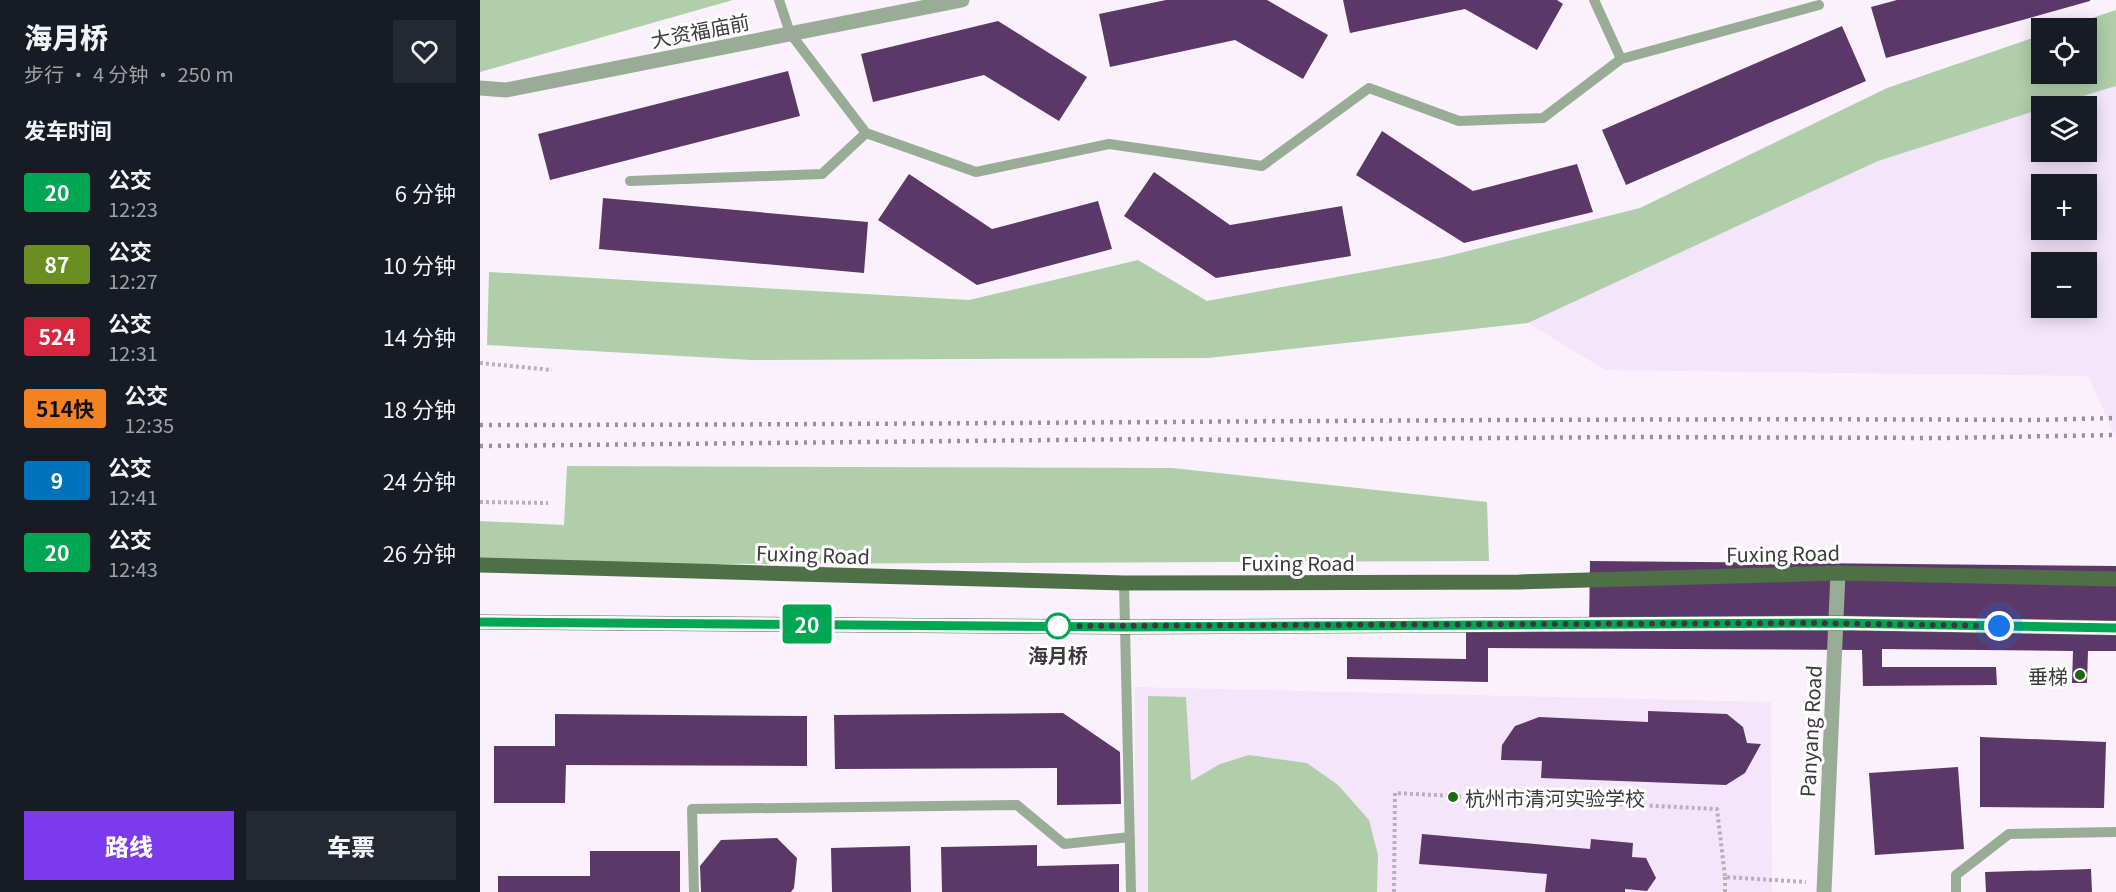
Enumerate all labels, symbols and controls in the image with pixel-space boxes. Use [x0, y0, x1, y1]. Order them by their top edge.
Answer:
street label: 大资福庙前 [648, 6, 752, 54]
text: 海月桥 [24, 16, 108, 56]
map controls [2031, 18, 2097, 318]
button: locate [2031, 18, 2097, 84]
button: heart [393, 20, 456, 83]
text: 步行 · 4 分钟 · 250 m [24, 59, 234, 88]
button: layers [2031, 96, 2097, 162]
text: 发车时间 [24, 113, 112, 145]
text: 公交 [108, 162, 152, 194]
button: + [2031, 174, 2097, 240]
text: 6 分钟 [395, 176, 456, 208]
text: 20 [45, 177, 69, 207]
text: 12:23 [108, 194, 158, 223]
text: 公交 [108, 234, 152, 266]
text: 10 分钟 [383, 248, 456, 280]
text: 87 [45, 249, 69, 279]
button: − [2031, 252, 2097, 318]
text: 12:27 [108, 266, 158, 295]
text: 公交 [108, 306, 152, 338]
text: 14 分钟 [383, 320, 456, 352]
text: 524 [38, 321, 76, 351]
text: 12:31 [108, 338, 158, 367]
text: 公交 [124, 378, 168, 410]
text: 18 分钟 [383, 392, 456, 424]
text: 514快 [36, 393, 94, 423]
text: 12:35 [124, 410, 174, 439]
text: 公交 [108, 450, 152, 482]
text: 24 分钟 [383, 464, 456, 496]
text: 9 [51, 465, 63, 495]
text: 12:41 [108, 482, 158, 511]
text: 公交 [108, 522, 152, 554]
text: 26 分钟 [383, 536, 456, 568]
text: 20 [45, 537, 69, 567]
street label: Fuxing Road [756, 538, 870, 570]
street label: Fuxing Road [1726, 538, 1840, 568]
street label: Fuxing Road [1241, 548, 1355, 577]
text: 12:43 [108, 554, 158, 583]
line badge: 20 [780, 604, 834, 644]
text: 20 [795, 609, 819, 639]
your location [1984, 611, 2014, 641]
marker: 海月桥 [1045, 613, 1071, 639]
place label: 海月桥 [1028, 640, 1088, 669]
place label: 垂梯 [2028, 661, 2068, 690]
street label: Panyang Road [1792, 664, 1828, 798]
marker: 垂梯 [2073, 668, 2087, 682]
place label: 杭州市清河实验学校 [1465, 783, 1645, 812]
marker: 杭州市清河实验学校 [1446, 790, 1460, 804]
button: 路线 [24, 811, 234, 880]
button: 车票 [246, 811, 456, 880]

